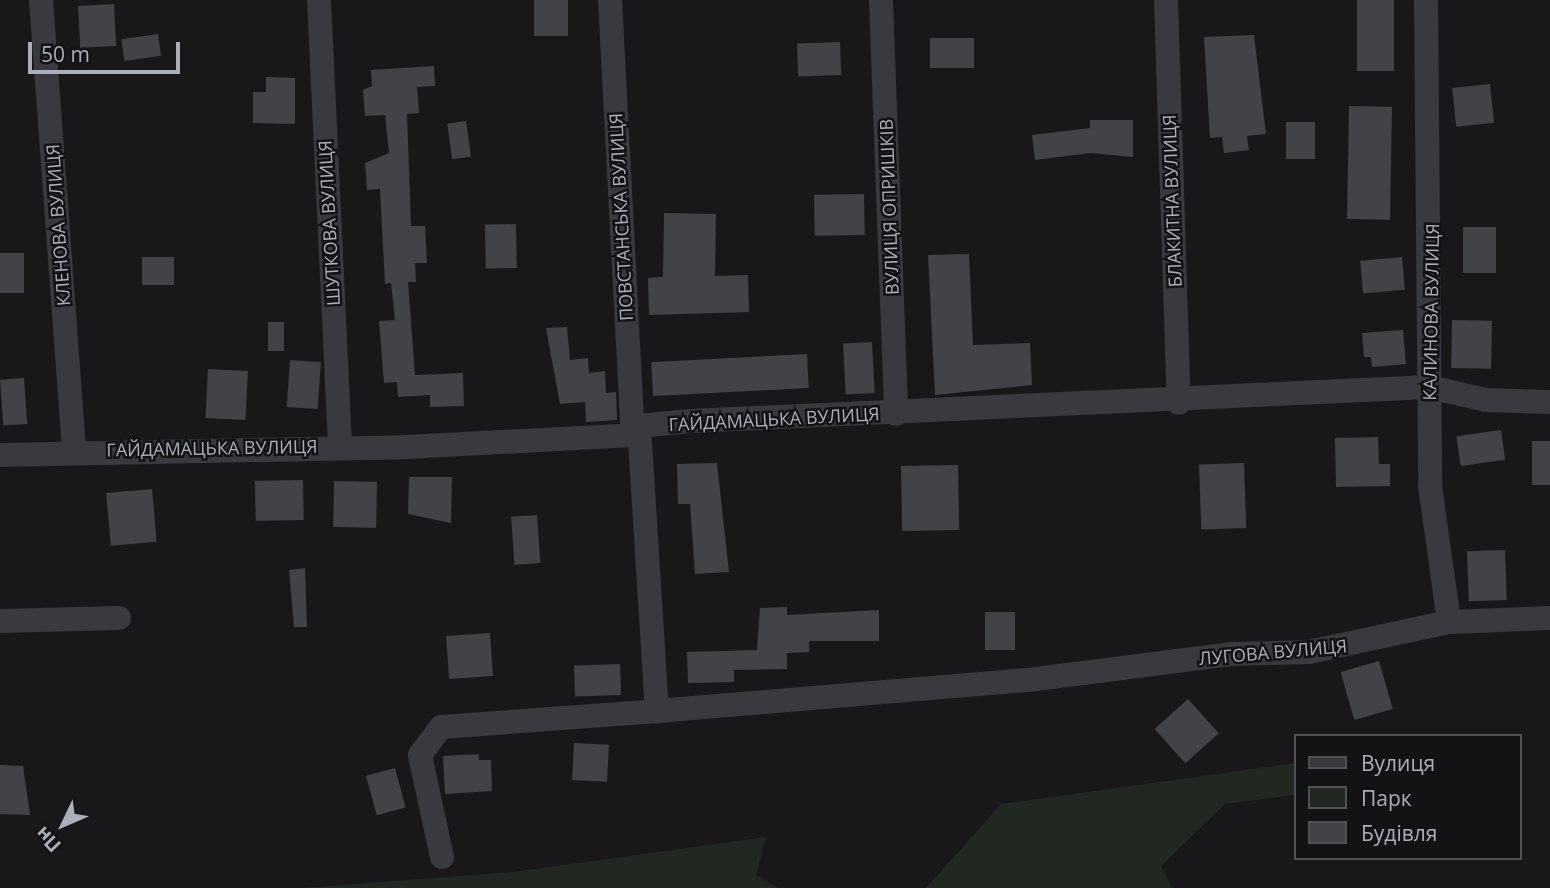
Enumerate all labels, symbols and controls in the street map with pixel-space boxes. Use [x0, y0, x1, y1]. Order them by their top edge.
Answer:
scale bar [32, 28, 184, 72]
text: 50 m [41, 40, 90, 68]
street label: ПОВСТАНСЬКА ВУЛИЦЯ [605, 113, 637, 321]
street label: БЛАКИТНА ВУЛИЦЯ [1158, 114, 1186, 288]
street label: ВУЛИЦЯ ОПРИШКІВ [875, 119, 903, 295]
street label: ШУТКОВА ВУЛИЦЯ [314, 140, 344, 306]
street label: КЛЕНОВА ВУЛИЦЯ [42, 143, 74, 307]
street label: КАЛИНОВА ВУЛИЦЯ [1419, 223, 1443, 401]
street label: ГАЙДАМАЦЬКА ВУЛИЦЯ [668, 403, 880, 435]
street label: ГАЙДАМАЦЬКА ВУЛИЦЯ [106, 435, 318, 461]
street label: ЛУГОВА ВУЛИЦЯ [1198, 635, 1348, 669]
legend [1294, 734, 1522, 860]
text: Вулиця [1361, 749, 1435, 777]
text: Парк [1361, 784, 1412, 812]
north arrow [28, 790, 98, 860]
text: Будівля [1361, 819, 1437, 847]
text: Пн [29, 821, 67, 858]

